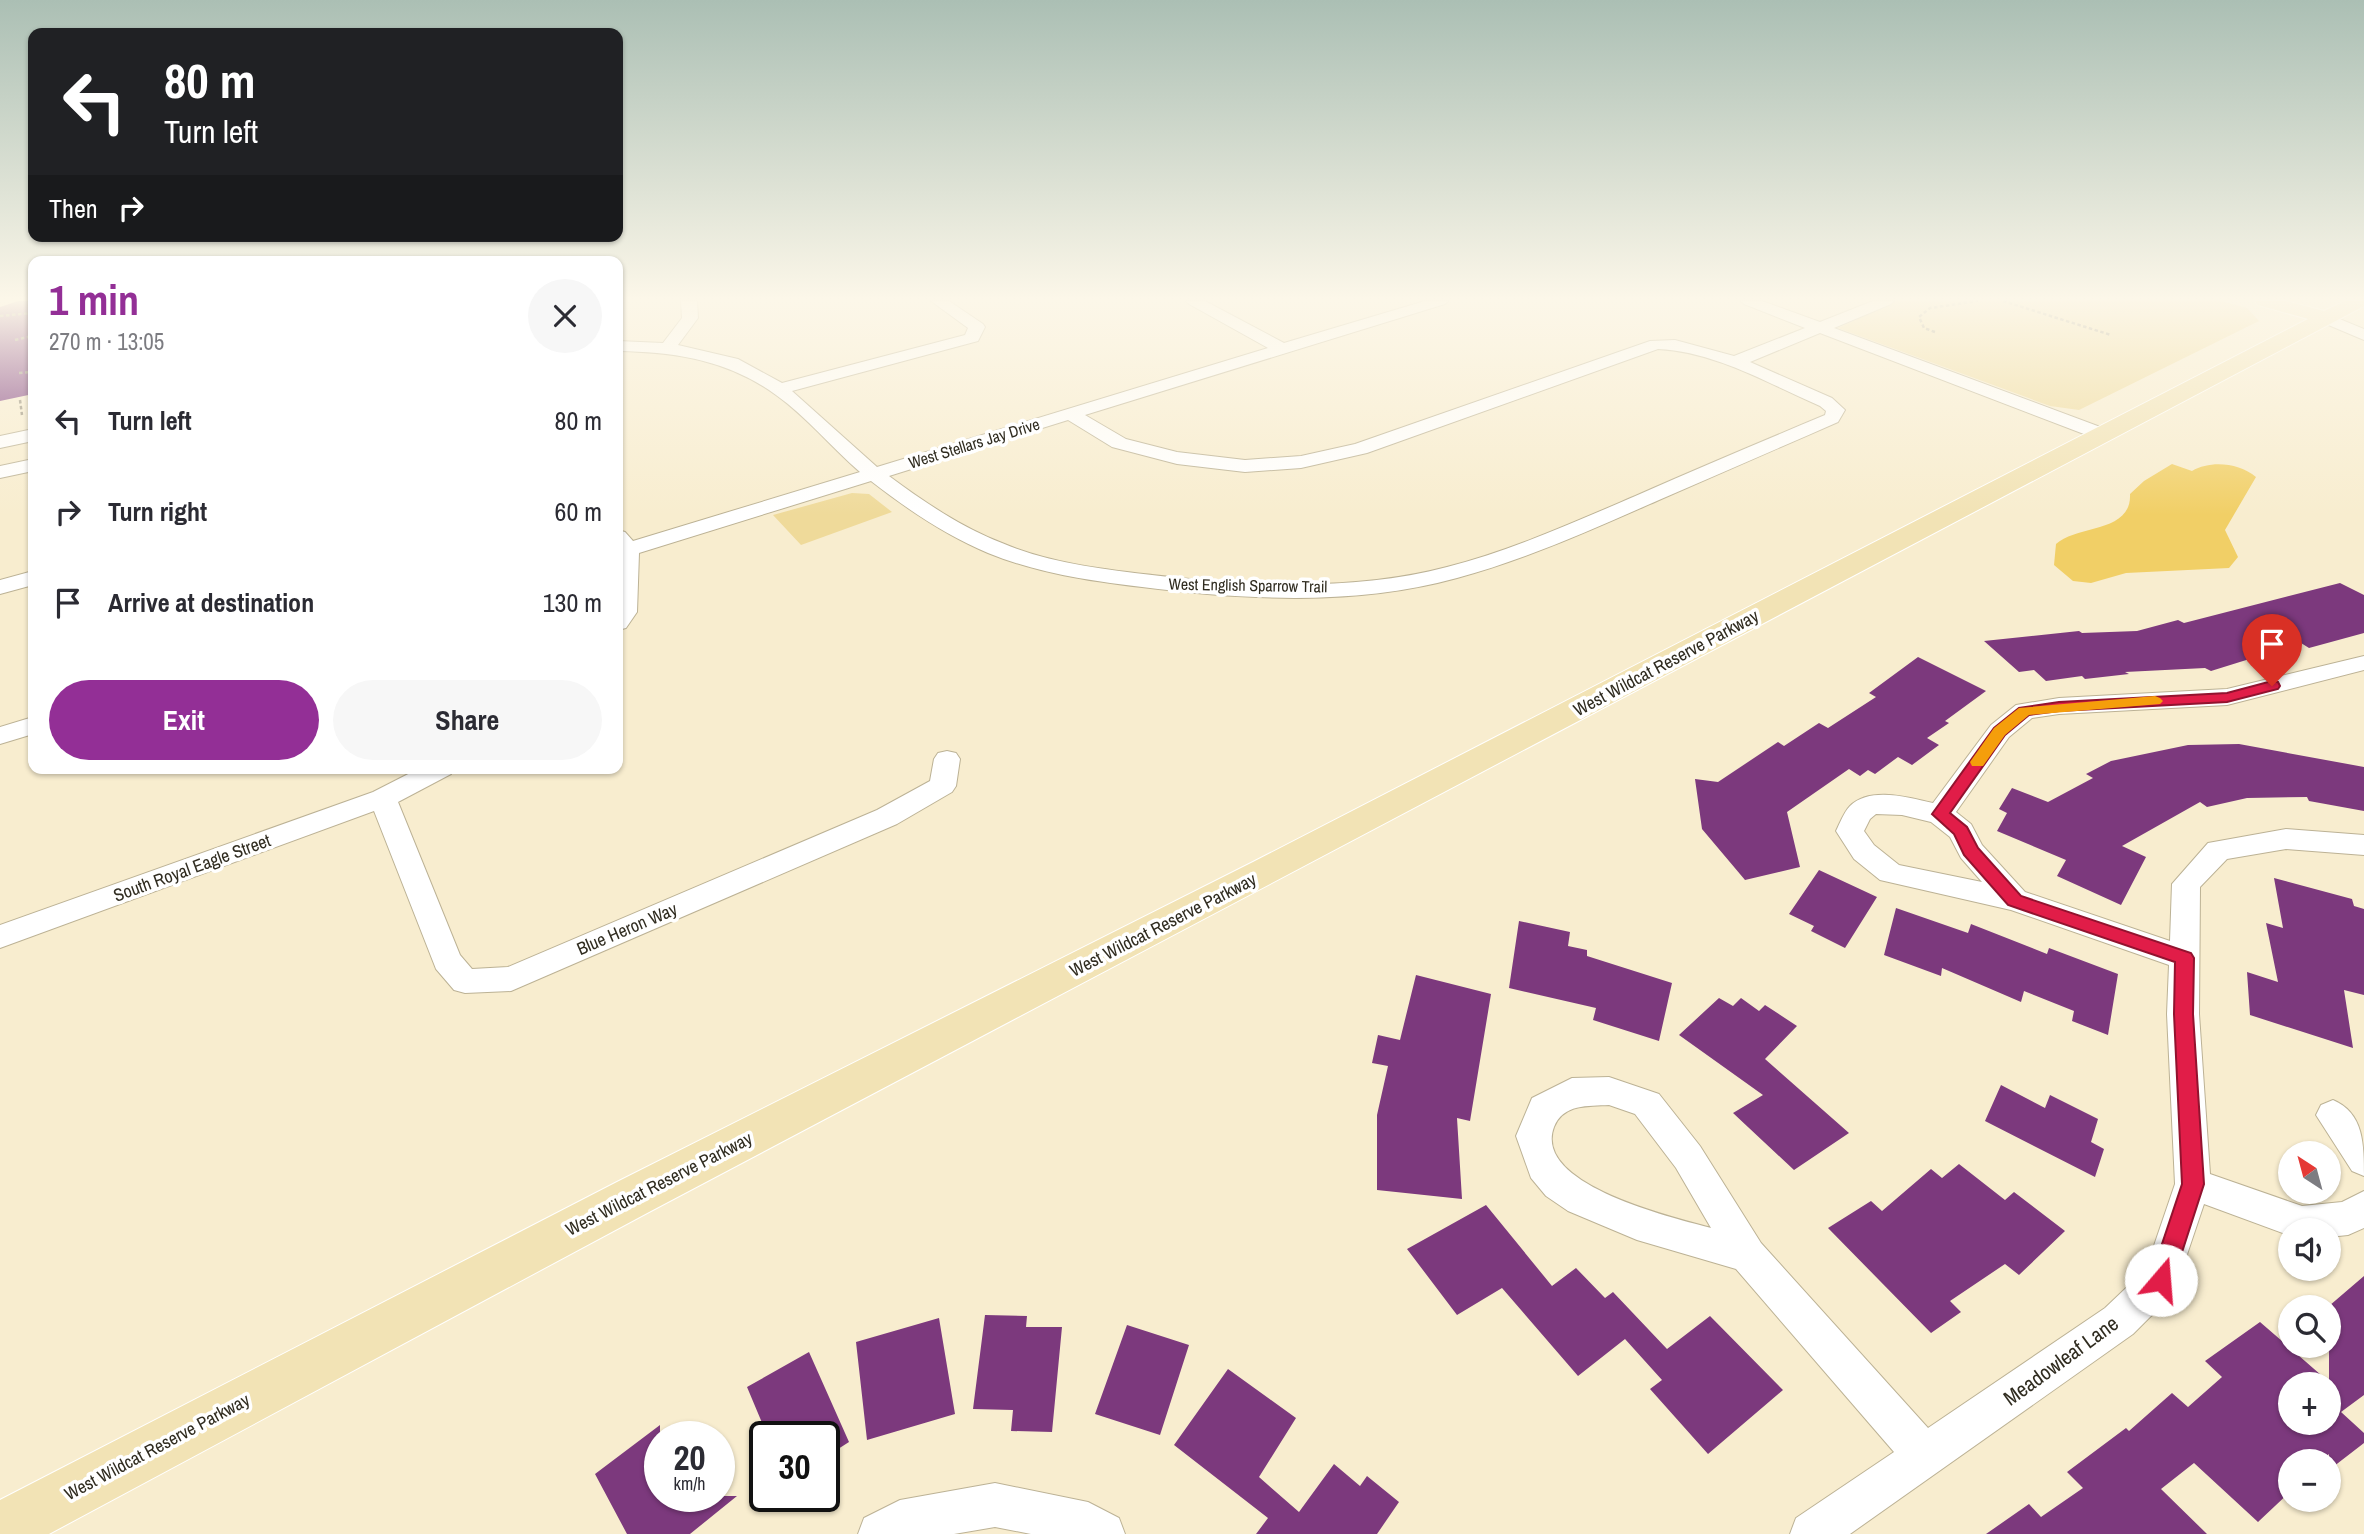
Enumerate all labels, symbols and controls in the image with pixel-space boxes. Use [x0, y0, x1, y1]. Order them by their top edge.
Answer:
text: 80 m [164, 47, 256, 113]
icon: left [49, 56, 140, 147]
text: Turn left [164, 110, 258, 153]
icon: right [112, 189, 150, 227]
text: Then [49, 191, 98, 226]
text: 1 min [49, 272, 139, 328]
button: close [528, 279, 602, 353]
text: 270 m · 13:05 [49, 326, 164, 357]
icon: left [49, 402, 87, 440]
text: Turn left [108, 403, 192, 438]
text: 80 m [555, 403, 602, 438]
street label: West Stellars Jay Drive [906, 413, 1042, 473]
icon: right [49, 493, 87, 531]
text: Turn right [108, 494, 207, 529]
text: 60 m [555, 494, 602, 529]
street label: West English Sparrow Trail [1168, 573, 1328, 597]
icon: arrive [49, 584, 87, 622]
text: Arrive at destination [108, 585, 314, 620]
text: 130 m [543, 585, 602, 620]
street label: West Wildcat Reserve Parkway [1569, 603, 1763, 722]
pin [2242, 614, 2302, 686]
icon: arrive [2253, 625, 2291, 663]
button: Exit [49, 680, 319, 760]
button: Share [333, 680, 602, 760]
street label: South Royal Eagle Street [110, 827, 274, 908]
street label: West Wildcat Reserve Parkway [1065, 866, 1261, 983]
street label: Blue Heron Way [573, 896, 681, 961]
street label: West Wildcat Reserve Parkway [561, 1125, 757, 1242]
north arrow [2278, 1141, 2342, 1204]
map controls [2278, 1141, 2341, 1512]
button: sound [2278, 1218, 2341, 1281]
position arrow [2124, 1243, 2198, 1317]
button: search [2278, 1295, 2341, 1358]
street label: Meadowleaf Lane [1997, 1309, 2124, 1412]
button: + [2278, 1372, 2341, 1435]
street label: West Wildcat Reserve Parkway [60, 1387, 254, 1506]
speed limit sign: 30 [749, 1421, 840, 1512]
text: 20 [674, 1434, 705, 1481]
button: − [2278, 1449, 2341, 1512]
text: km/h [674, 1471, 706, 1496]

